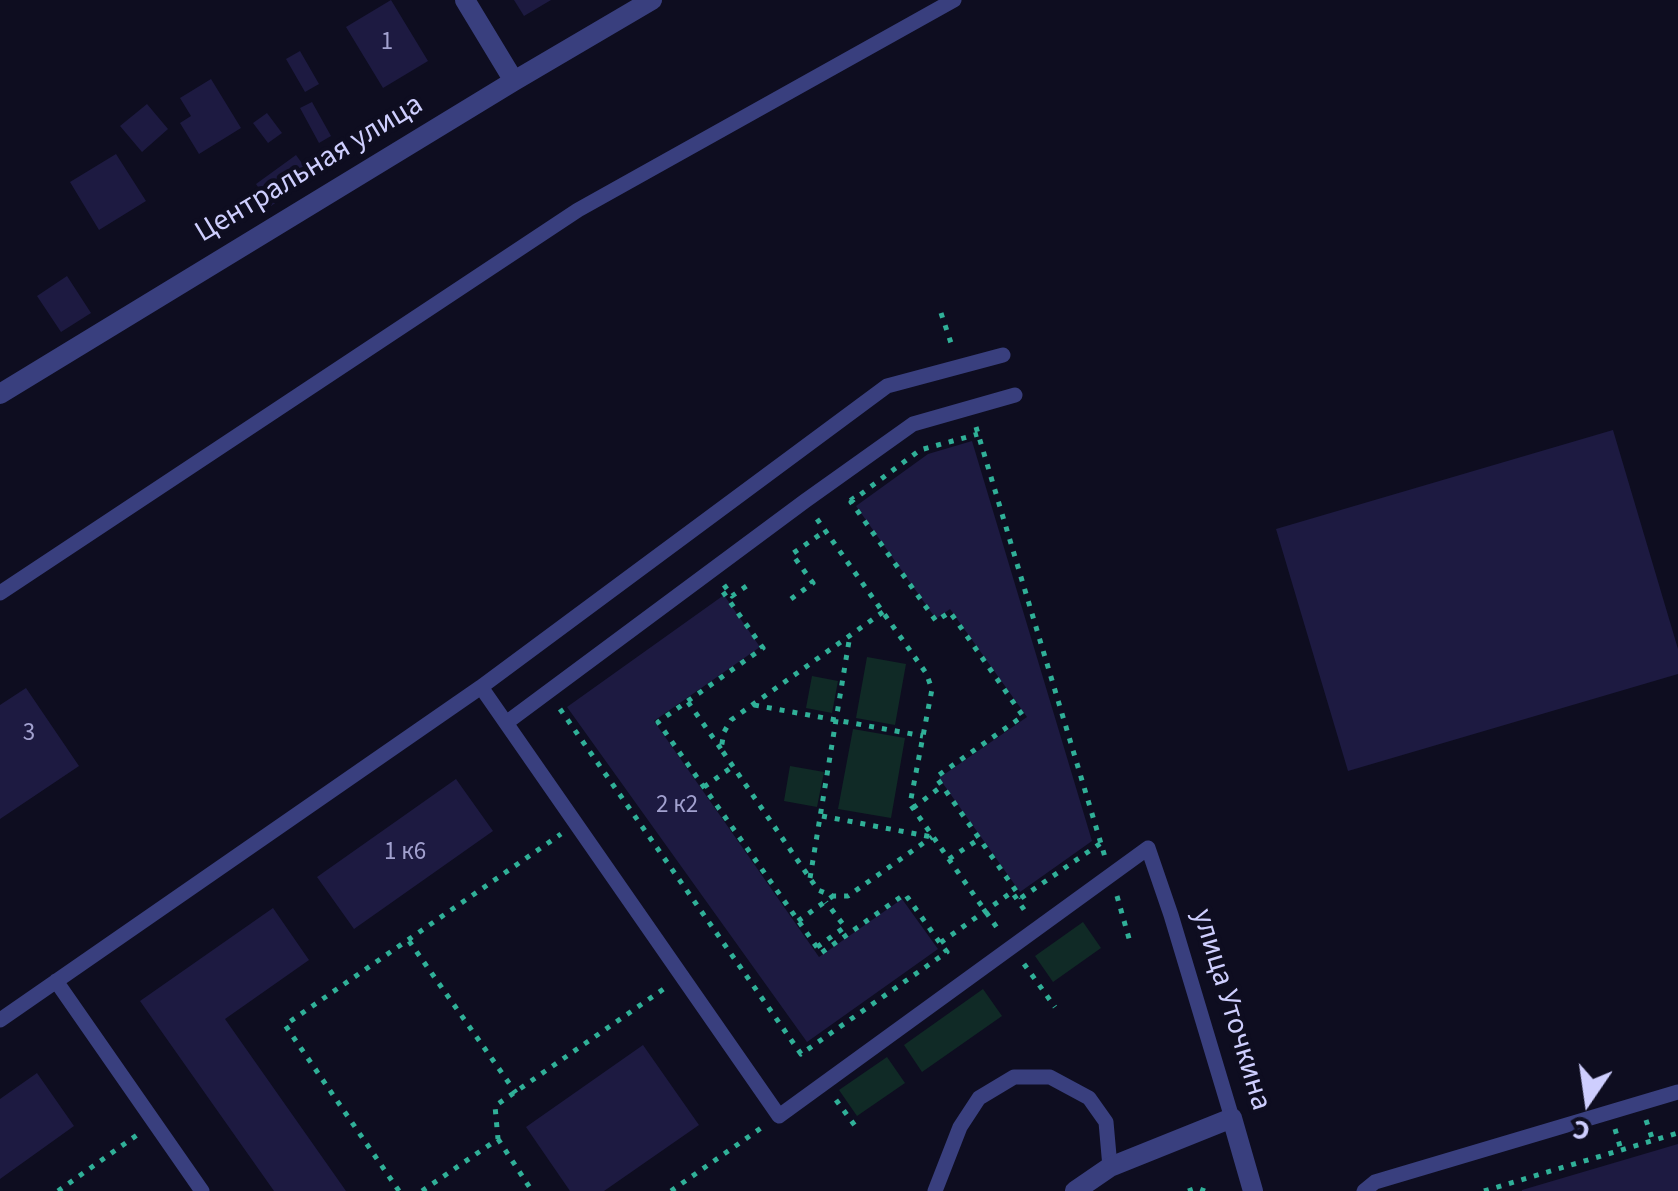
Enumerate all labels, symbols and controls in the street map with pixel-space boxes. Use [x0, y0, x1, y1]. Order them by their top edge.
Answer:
house number: 1 [381, 29, 393, 59]
street label: Центральная улица [190, 88, 430, 252]
house number: 3 [23, 720, 35, 750]
house number: 2 к2 [656, 792, 698, 822]
house number: 1 к6 [384, 839, 426, 869]
street label: улица Уточкина [1182, 905, 1278, 1115]
north arrow [1538, 1051, 1638, 1151]
text: С [1569, 1109, 1594, 1152]

